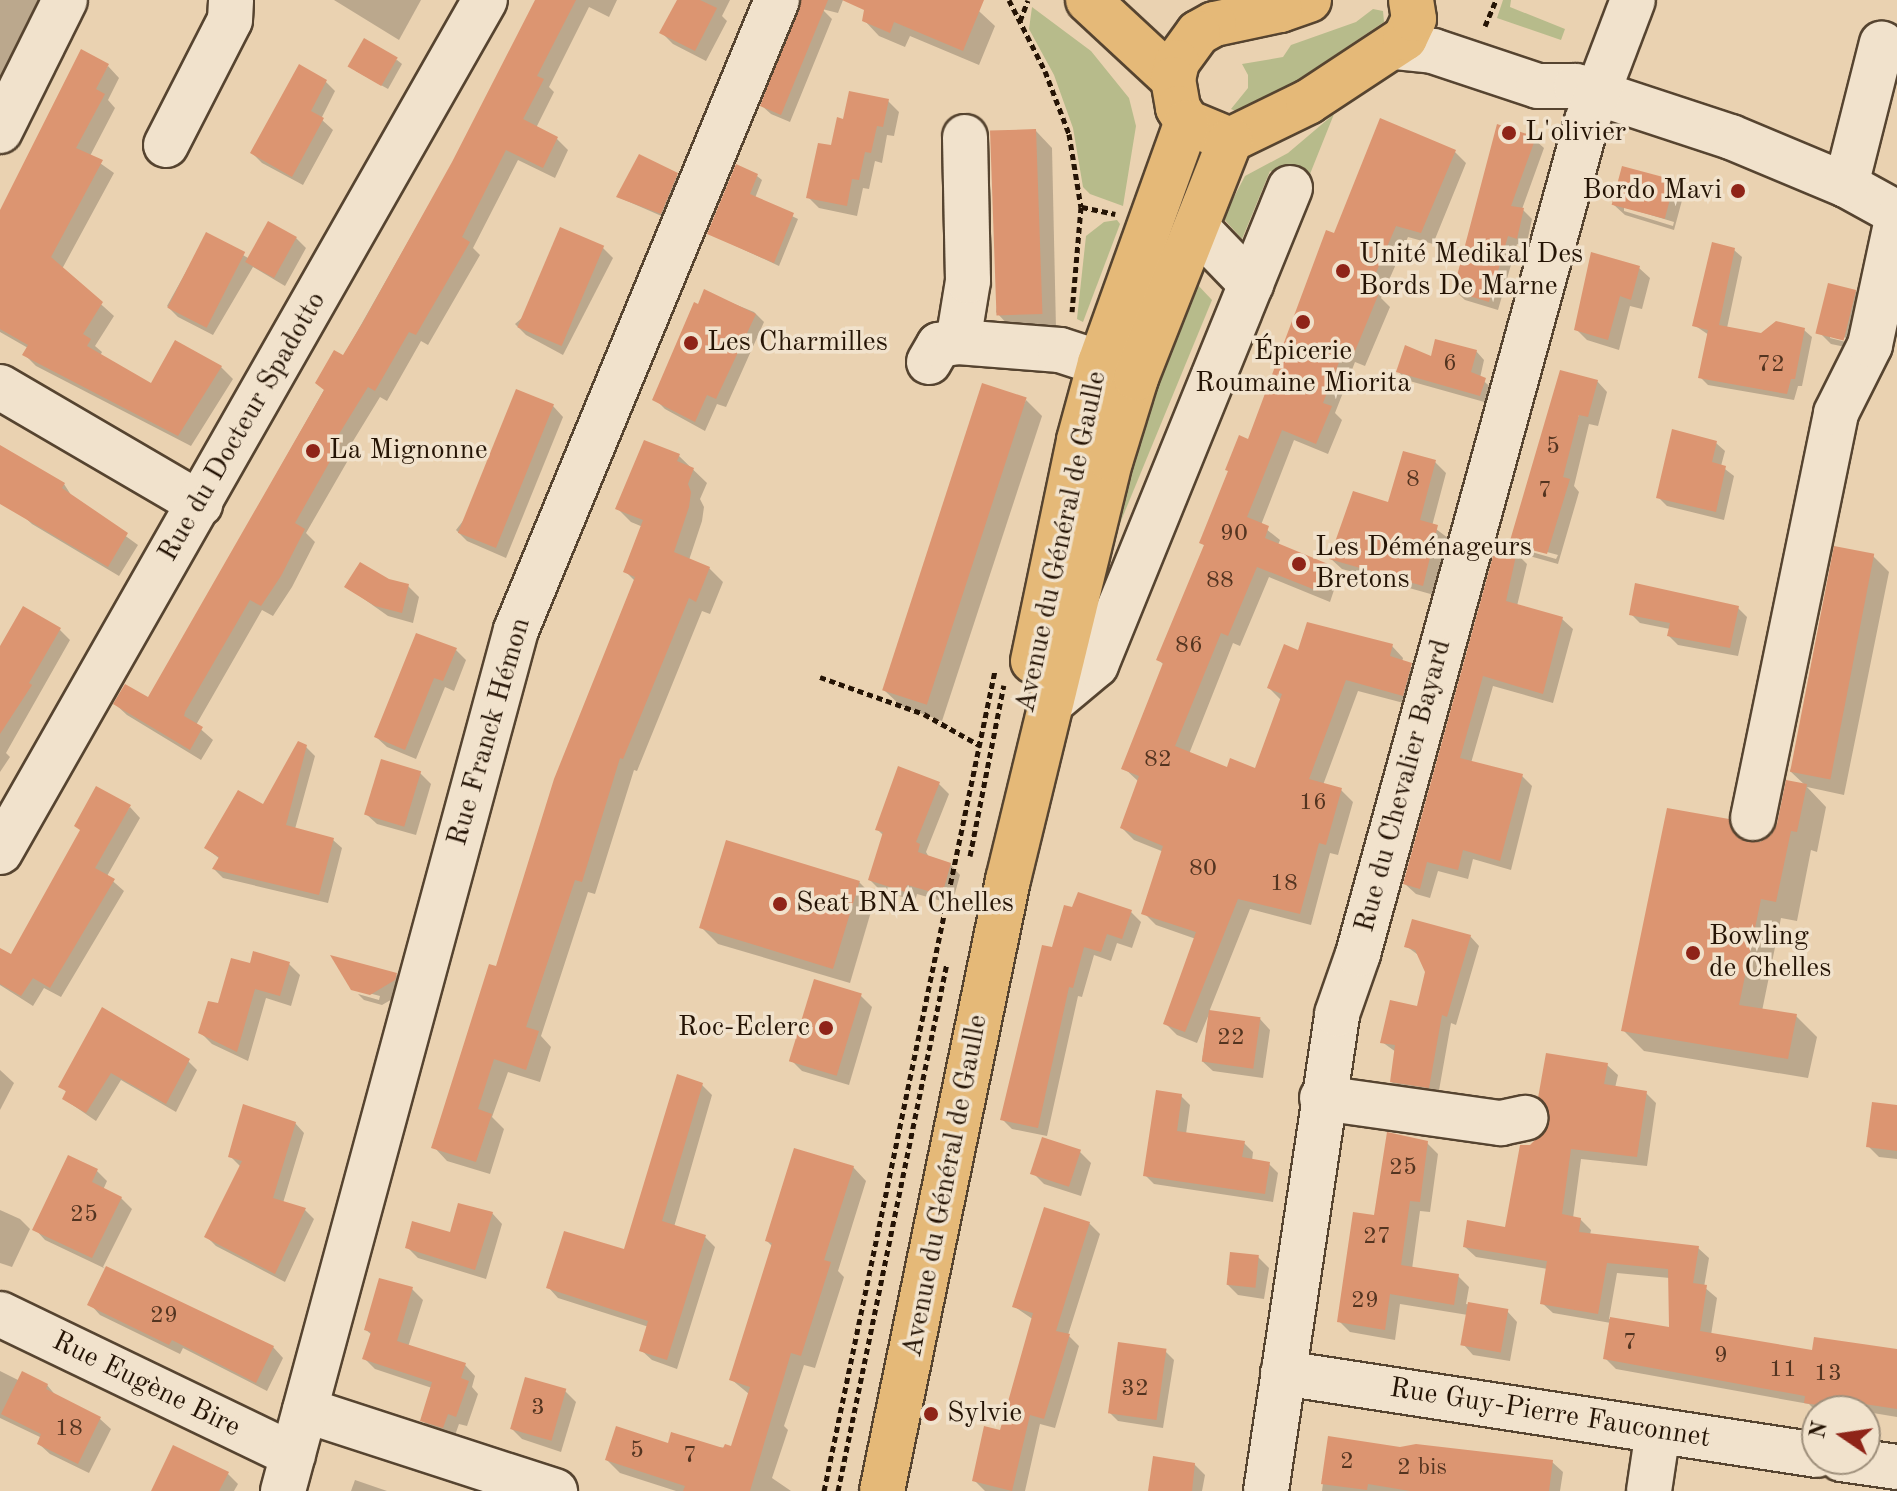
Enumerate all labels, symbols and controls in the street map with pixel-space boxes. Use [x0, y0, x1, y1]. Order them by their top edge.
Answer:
place label: L'olivier [1525, 116, 1626, 150]
marker: L'olivier [1500, 124, 1518, 142]
place label: Bordo Mavi [1582, 174, 1722, 208]
marker: Bordo Mavi [1729, 182, 1747, 200]
place label: Unité Medikal Des Bords De Marne [1359, 238, 1583, 304]
marker: Unité Medikal Des Bords De Marne [1334, 262, 1352, 280]
street label: Rue du Docteur Spadotto [152, 286, 334, 568]
marker: Épicerie Roumaine Miorita [1294, 313, 1312, 331]
place label: Les Charmilles [707, 326, 888, 360]
marker: Les Charmilles [682, 334, 700, 352]
place label: Épicerie Roumaine Miorita [1195, 335, 1411, 401]
house number: 6 [1443, 351, 1457, 379]
house number: 72 [1757, 352, 1785, 380]
street label: Avenue du Général de Gaulle [1009, 368, 1115, 716]
place label: La Mignonne [329, 434, 488, 468]
house number: 5 [1546, 434, 1560, 462]
marker: La Mignonne [304, 442, 322, 460]
house number: 8 [1406, 467, 1420, 495]
house number: 7 [1538, 478, 1552, 506]
house number: 90 [1220, 521, 1248, 549]
place label: Les Déménageurs Bretons [1315, 531, 1532, 597]
marker: Les Déménageurs Bretons [1290, 555, 1308, 573]
house number: 88 [1206, 568, 1234, 596]
street label: Rue Franck Hémon [441, 614, 539, 850]
house number: 86 [1175, 633, 1203, 661]
street label: Rue du Chevalier Bayard [1349, 636, 1459, 936]
house number: 82 [1144, 747, 1172, 775]
house number: 16 [1299, 790, 1327, 818]
house number: 80 [1189, 856, 1217, 884]
house number: 18 [1270, 871, 1298, 899]
place label: Seat BNA Chelles [796, 887, 1014, 921]
marker: Seat BNA Chelles [771, 895, 789, 913]
place label: Bowling de Chelles [1709, 920, 1831, 986]
marker: Bowling de Chelles [1684, 944, 1702, 962]
place label: Roc-Eclerc [678, 1011, 810, 1045]
street label: Avenue du Général de Gaulle [896, 1012, 996, 1360]
marker: Roc-Eclerc [817, 1019, 835, 1037]
house number: 22 [1217, 1025, 1245, 1053]
house number: 25 [1389, 1155, 1417, 1183]
house number: 25 [70, 1202, 98, 1230]
house number: 27 [1363, 1224, 1391, 1252]
house number: 29 [1351, 1288, 1379, 1316]
house number: 29 [150, 1303, 178, 1331]
street label: Rue Eugène Bire [46, 1325, 246, 1445]
house number: 7 [1623, 1330, 1637, 1358]
house number: 9 [1714, 1343, 1728, 1371]
house number: 11 [1769, 1357, 1797, 1385]
house number: 13 [1814, 1361, 1842, 1389]
street label: Rue Guy-Pierre Fauconnet [1387, 1372, 1713, 1456]
house number: 32 [1121, 1376, 1149, 1404]
house number: 3 [531, 1395, 545, 1423]
north arrow [1801, 1395, 1881, 1475]
place label: Sylvie [947, 1397, 1022, 1431]
marker: Sylvie [922, 1405, 940, 1423]
house number: 18 [55, 1416, 83, 1444]
text: N [1807, 1419, 1832, 1441]
house number: 5 [630, 1438, 644, 1466]
house number: 7 [683, 1443, 697, 1471]
house number: 2 [1340, 1449, 1354, 1477]
house number: 2 bis [1397, 1455, 1447, 1483]

